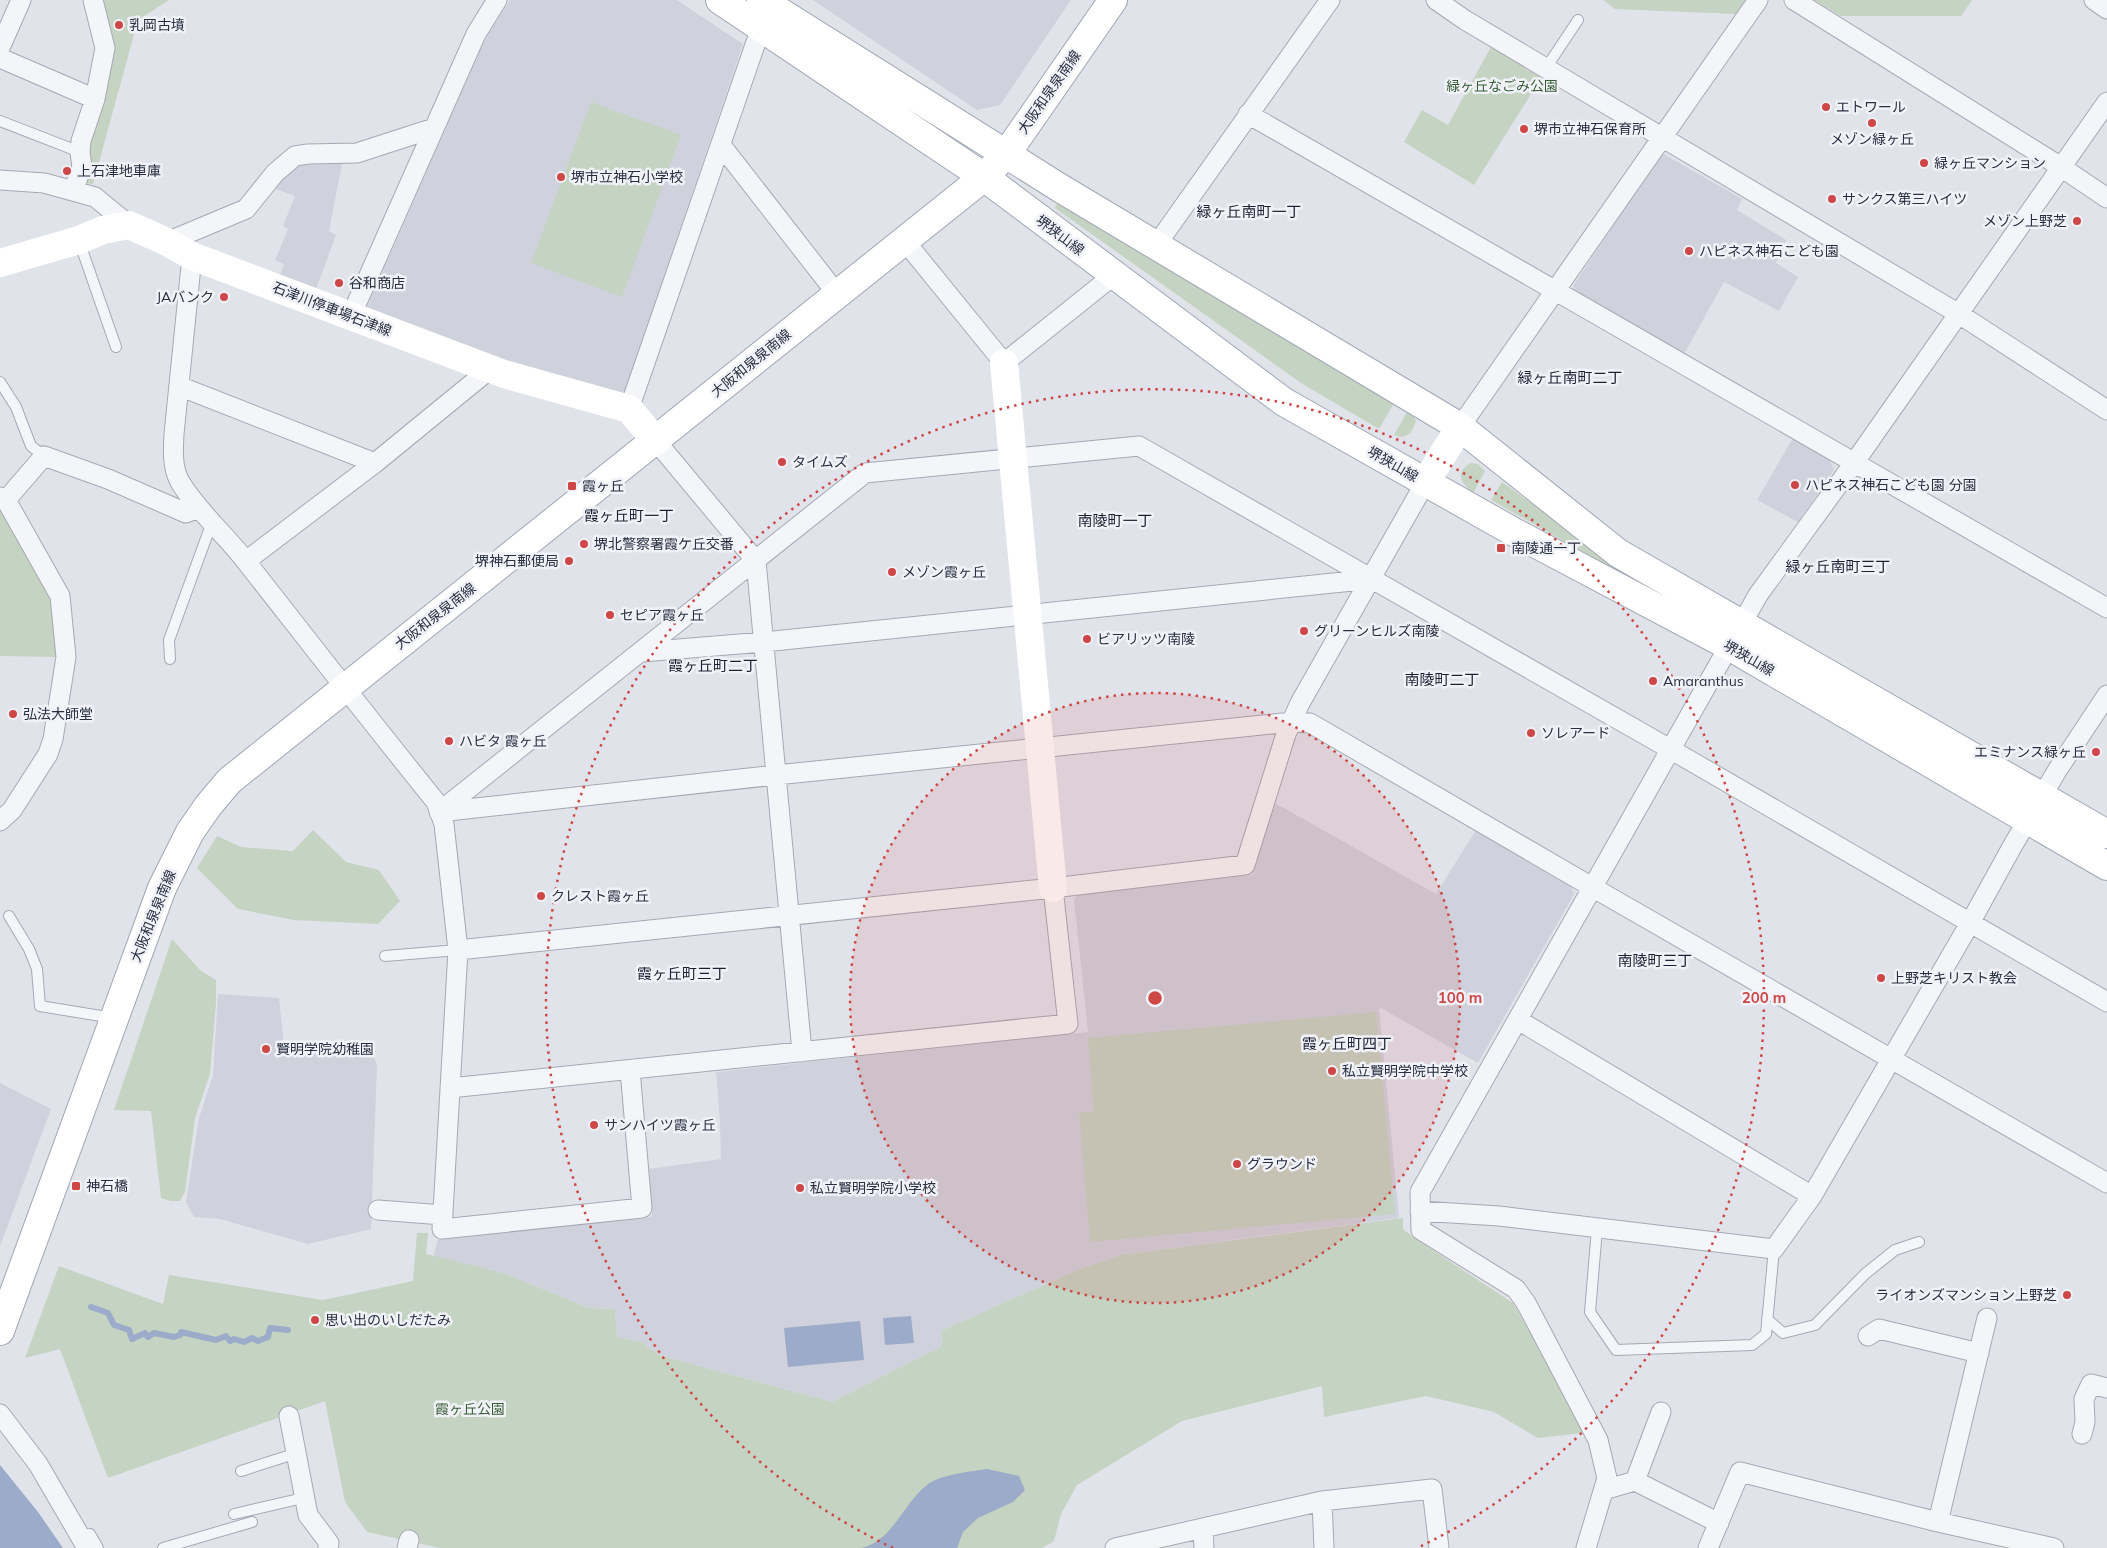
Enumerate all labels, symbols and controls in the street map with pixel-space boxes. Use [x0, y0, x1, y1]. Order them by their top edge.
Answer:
place label: 乳岡古墳 [129, 16, 185, 34]
marker: 乳岡古墳 [113, 19, 125, 31]
street label: 大阪和泉泉南線 [1014, 47, 1084, 137]
park label: 緑ヶ丘なごみ公園 [1446, 77, 1558, 95]
place label: エトワール [1836, 98, 1906, 116]
marker: エトワール [1820, 101, 1832, 113]
marker: メゾン緑ヶ丘 [1866, 117, 1878, 129]
place label: 堺市立神石保育所 [1534, 120, 1646, 138]
marker: 堺市立神石保育所 [1518, 123, 1530, 135]
place label: メゾン緑ヶ丘 [1830, 130, 1914, 148]
place label: 緑ヶ丘マンション [1934, 154, 2046, 172]
marker: 緑ヶ丘マンション [1918, 157, 1930, 169]
place label: 上石津地車庫 [77, 162, 161, 180]
marker: 上石津地車庫 [61, 165, 73, 177]
place label: 堺市立神石小学校 [571, 168, 683, 186]
marker: 堺市立神石小学校 [555, 171, 567, 183]
place label: サンクス第三ハイツ [1842, 190, 1967, 208]
marker: サンクス第三ハイツ [1826, 193, 1838, 205]
district label: 緑ヶ丘南町一丁 [1196, 202, 1302, 221]
street label: 堺狭山線 [1032, 211, 1088, 259]
place label: メゾン上野芝 [1983, 212, 2067, 230]
marker: メゾン上野芝 [2071, 215, 2083, 227]
place label: ハピネス神石こども園 [1699, 242, 1839, 260]
marker: ハピネス神石こども園 [1683, 245, 1695, 257]
place label: 谷和商店 [349, 274, 405, 292]
marker: 谷和商店 [333, 277, 345, 289]
street label: 石津川停車場石津線 [270, 278, 394, 340]
place label: JAバンク [156, 288, 214, 306]
marker: JAバンク [218, 291, 230, 303]
street label: 大阪和泉泉南線 [707, 325, 795, 401]
district label: 緑ヶ丘南町二丁 [1517, 368, 1623, 387]
street label: 堺狭山線 [1364, 442, 1422, 486]
place label: タイムズ [792, 453, 848, 471]
marker: タイムズ [776, 456, 788, 468]
place label: ハピネス神石こども園 分園 [1805, 476, 1977, 494]
place label: 霞ヶ丘 [582, 477, 624, 495]
marker: ハピネス神石こども園 分園 [1789, 479, 1801, 491]
marker: 霞ヶ丘 [566, 480, 578, 492]
district label: 霞ヶ丘町一丁 [584, 506, 674, 525]
district label: 南陵町一丁 [1077, 511, 1153, 530]
place label: 堺北警察署霞ケ丘交番 [594, 535, 734, 553]
marker: 堺北警察署霞ケ丘交番 [578, 538, 590, 550]
place label: 南陵通一丁 [1511, 539, 1581, 557]
marker: 南陵通一丁 [1495, 542, 1507, 554]
place label: 堺神石郵便局 [475, 552, 559, 570]
marker: 堺神石郵便局 [563, 555, 575, 567]
district label: 緑ヶ丘南町三丁 [1785, 557, 1891, 576]
place label: メゾン霞ヶ丘 [902, 563, 986, 581]
marker: メゾン霞ヶ丘 [886, 566, 898, 578]
street label: 大阪和泉泉南線 [391, 579, 479, 653]
place label: セピア霞ヶ丘 [620, 606, 704, 624]
marker: セピア霞ヶ丘 [604, 609, 616, 621]
place label: グリーンヒルズ南陵 [1314, 622, 1439, 640]
marker: グリーンヒルズ南陵 [1298, 625, 1310, 637]
place label: ビアリッツ南陵 [1097, 630, 1195, 648]
marker: ビアリッツ南陵 [1081, 633, 1093, 645]
street label: 堺狭山線 [1720, 636, 1778, 680]
district label: 霞ヶ丘町二丁 [668, 656, 758, 675]
district label: 南陵町二丁 [1404, 670, 1480, 689]
place label: Amaranthus [1663, 672, 1744, 690]
marker: Amaranthus [1647, 675, 1659, 687]
place label: 弘法大師堂 [23, 705, 93, 723]
marker: 弘法大師堂 [7, 708, 19, 720]
place label: ソレアード [1541, 724, 1610, 742]
marker: ソレアード [1525, 727, 1537, 739]
place label: ハビタ 霞ヶ丘 [459, 732, 547, 750]
marker: ハビタ 霞ヶ丘 [443, 735, 455, 747]
place label: エミナンス緑ヶ丘 [1974, 743, 2086, 761]
marker: エミナンス緑ヶ丘 [2090, 746, 2102, 758]
street label: 大阪和泉泉南線 [126, 867, 180, 965]
place label: クレスト霞ヶ丘 [551, 887, 649, 905]
marker: クレスト霞ヶ丘 [535, 890, 547, 902]
district label: 南陵町三丁 [1617, 951, 1693, 970]
district label: 霞ヶ丘町三丁 [637, 964, 727, 983]
place label: 上野芝キリスト教会 [1891, 969, 2017, 987]
marker: 上野芝キリスト教会 [1875, 972, 1887, 984]
text: 100 m [1438, 988, 1482, 1007]
text: 200 m [1742, 988, 1786, 1007]
centre of rings [1146, 989, 1164, 1007]
district label: 霞ヶ丘町四丁 [1302, 1034, 1392, 1053]
place label: 賢明学院幼稚園 [276, 1040, 374, 1058]
marker: 賢明学院幼稚園 [260, 1043, 272, 1055]
place label: 私立賢明学院中学校 [1342, 1062, 1468, 1080]
marker: 私立賢明学院中学校 [1326, 1065, 1338, 1077]
place label: サンハイツ霞ヶ丘 [604, 1116, 716, 1134]
marker: サンハイツ霞ヶ丘 [588, 1119, 600, 1131]
place label: グラウンド [1247, 1155, 1317, 1173]
marker: グラウンド [1231, 1158, 1243, 1170]
place label: 神石橋 [86, 1177, 128, 1195]
place label: 私立賢明学院小学校 [810, 1179, 936, 1197]
marker: 神石橋 [70, 1180, 82, 1192]
marker: 私立賢明学院小学校 [794, 1182, 806, 1194]
place label: ライオンズマンション上野芝 [1875, 1286, 2057, 1304]
marker: ライオンズマンション上野芝 [2061, 1289, 2073, 1301]
place label: 思い出のいしだたみ [325, 1311, 451, 1329]
marker: 思い出のいしだたみ [309, 1314, 321, 1326]
park label: 霞ヶ丘公園 [435, 1400, 505, 1418]

